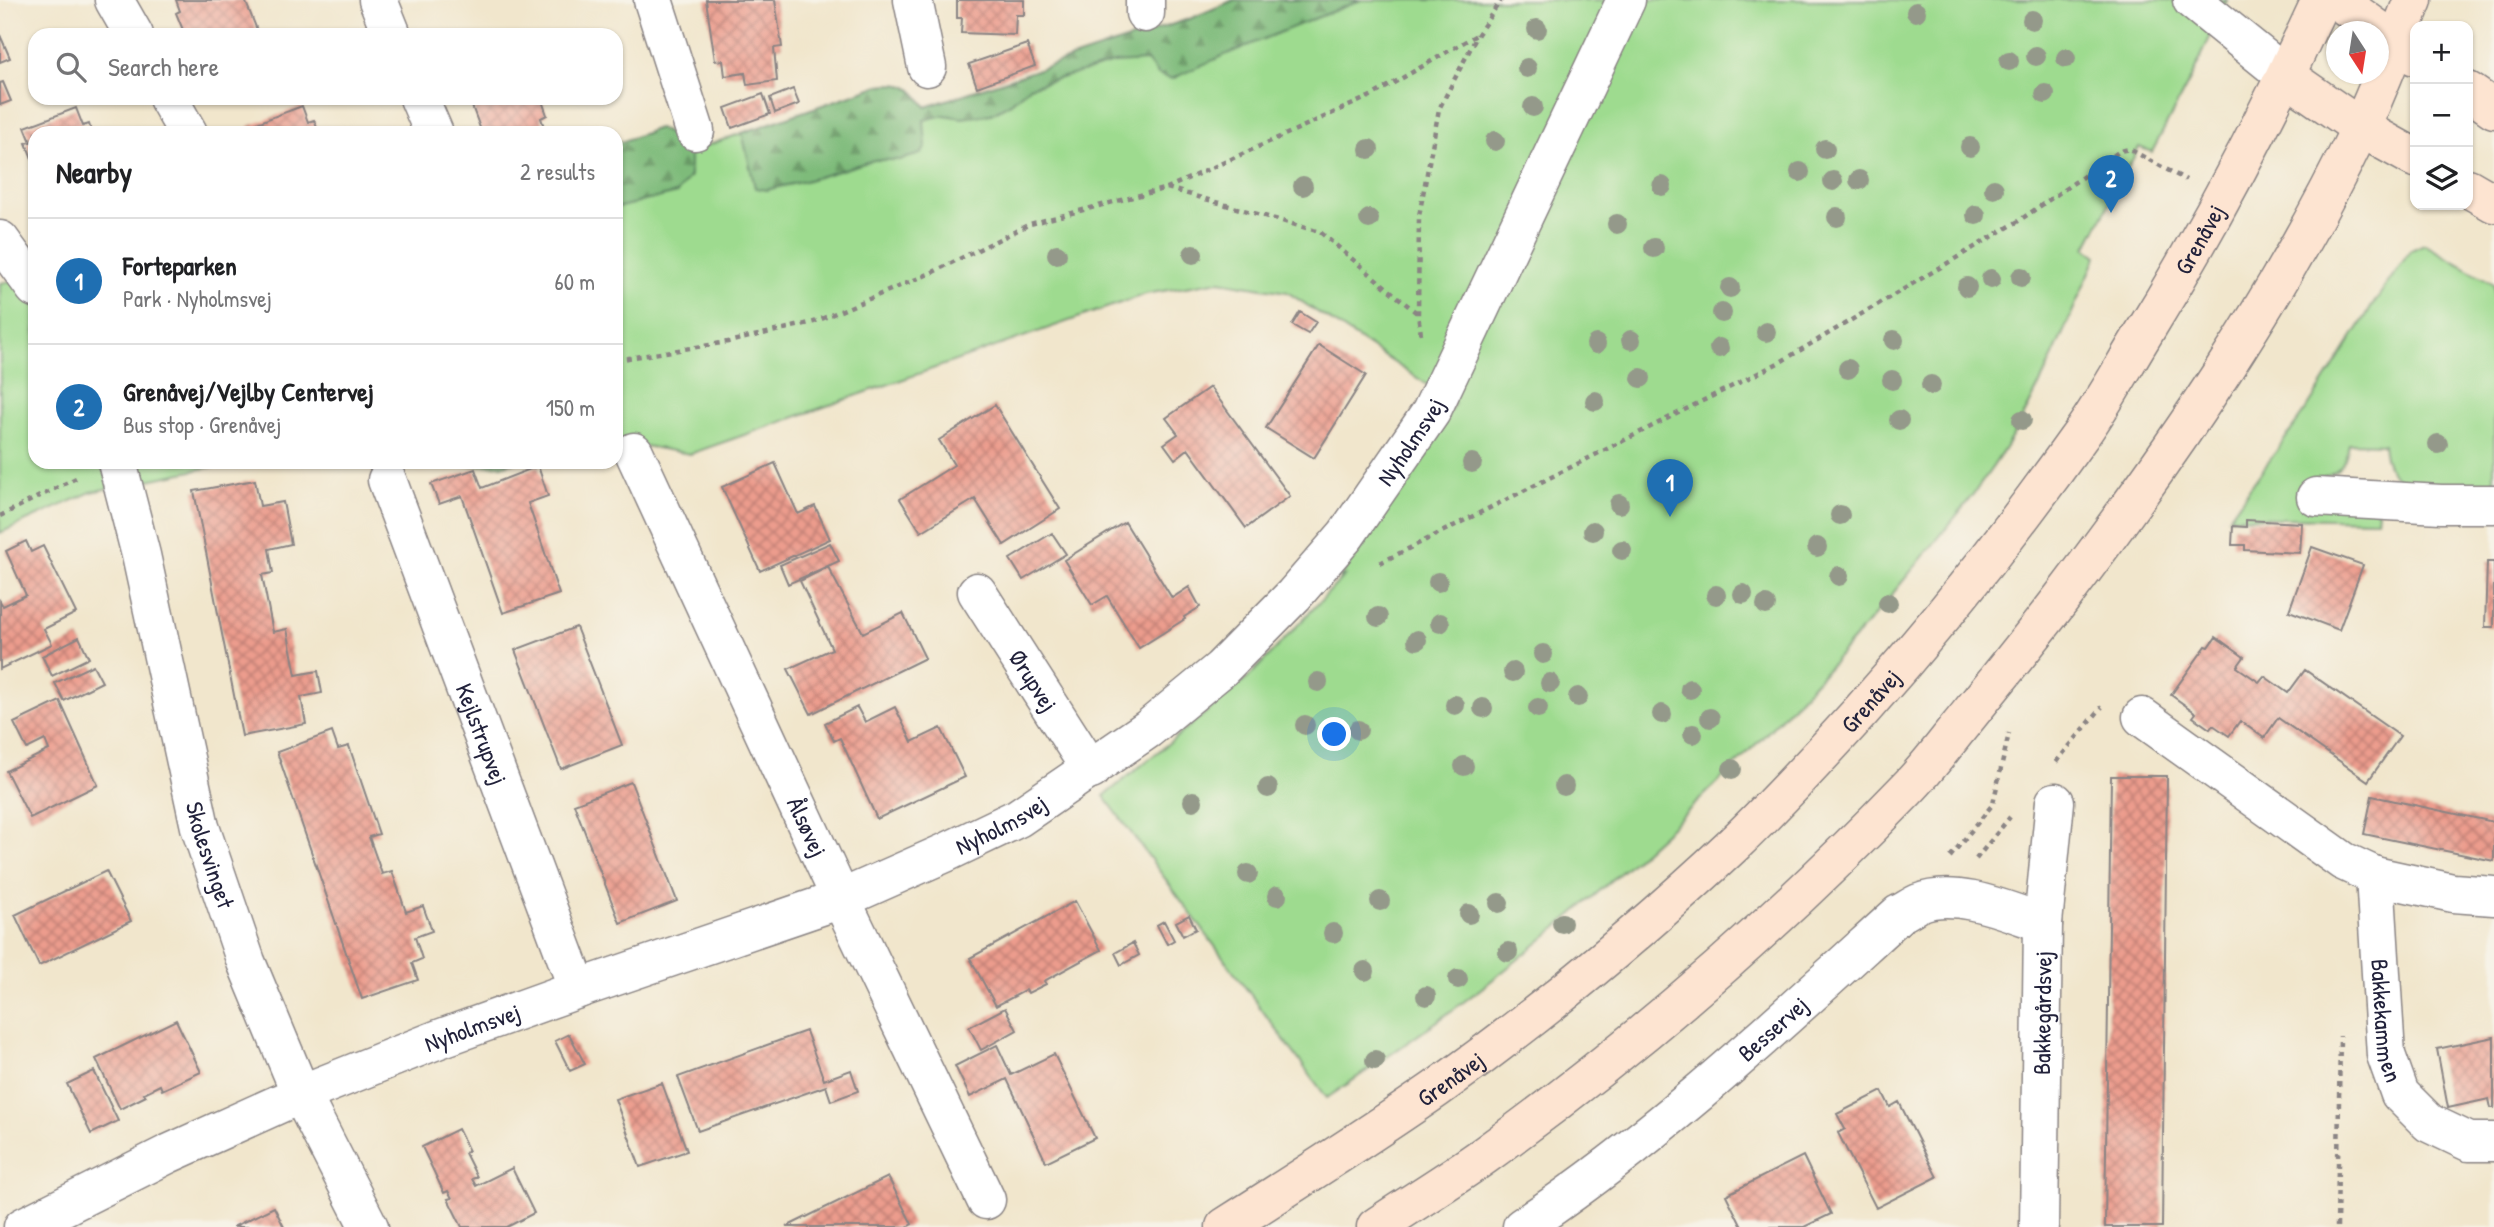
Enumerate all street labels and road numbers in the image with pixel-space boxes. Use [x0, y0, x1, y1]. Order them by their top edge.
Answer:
street label: Grenåvej [2167, 199, 2232, 280]
street label: Nyholmsvej [1369, 393, 1451, 492]
street label: Ørupvej [1002, 643, 1065, 718]
street label: Grenåvej [1833, 662, 1907, 739]
street label: Kejlstrupvej [449, 679, 516, 789]
street label: Nyholmsvej [950, 787, 1053, 862]
street label: Ålsøvej [780, 792, 835, 862]
street label: Skolesvinget [179, 799, 243, 913]
street label: Bakkegårdsvej [2025, 951, 2059, 1075]
street label: Bakkekammen [2364, 958, 2410, 1086]
street label: Besservej [1731, 989, 1815, 1068]
street label: Nyholmsvej [420, 995, 524, 1059]
street label: Grenåvej [1411, 1044, 1491, 1113]

